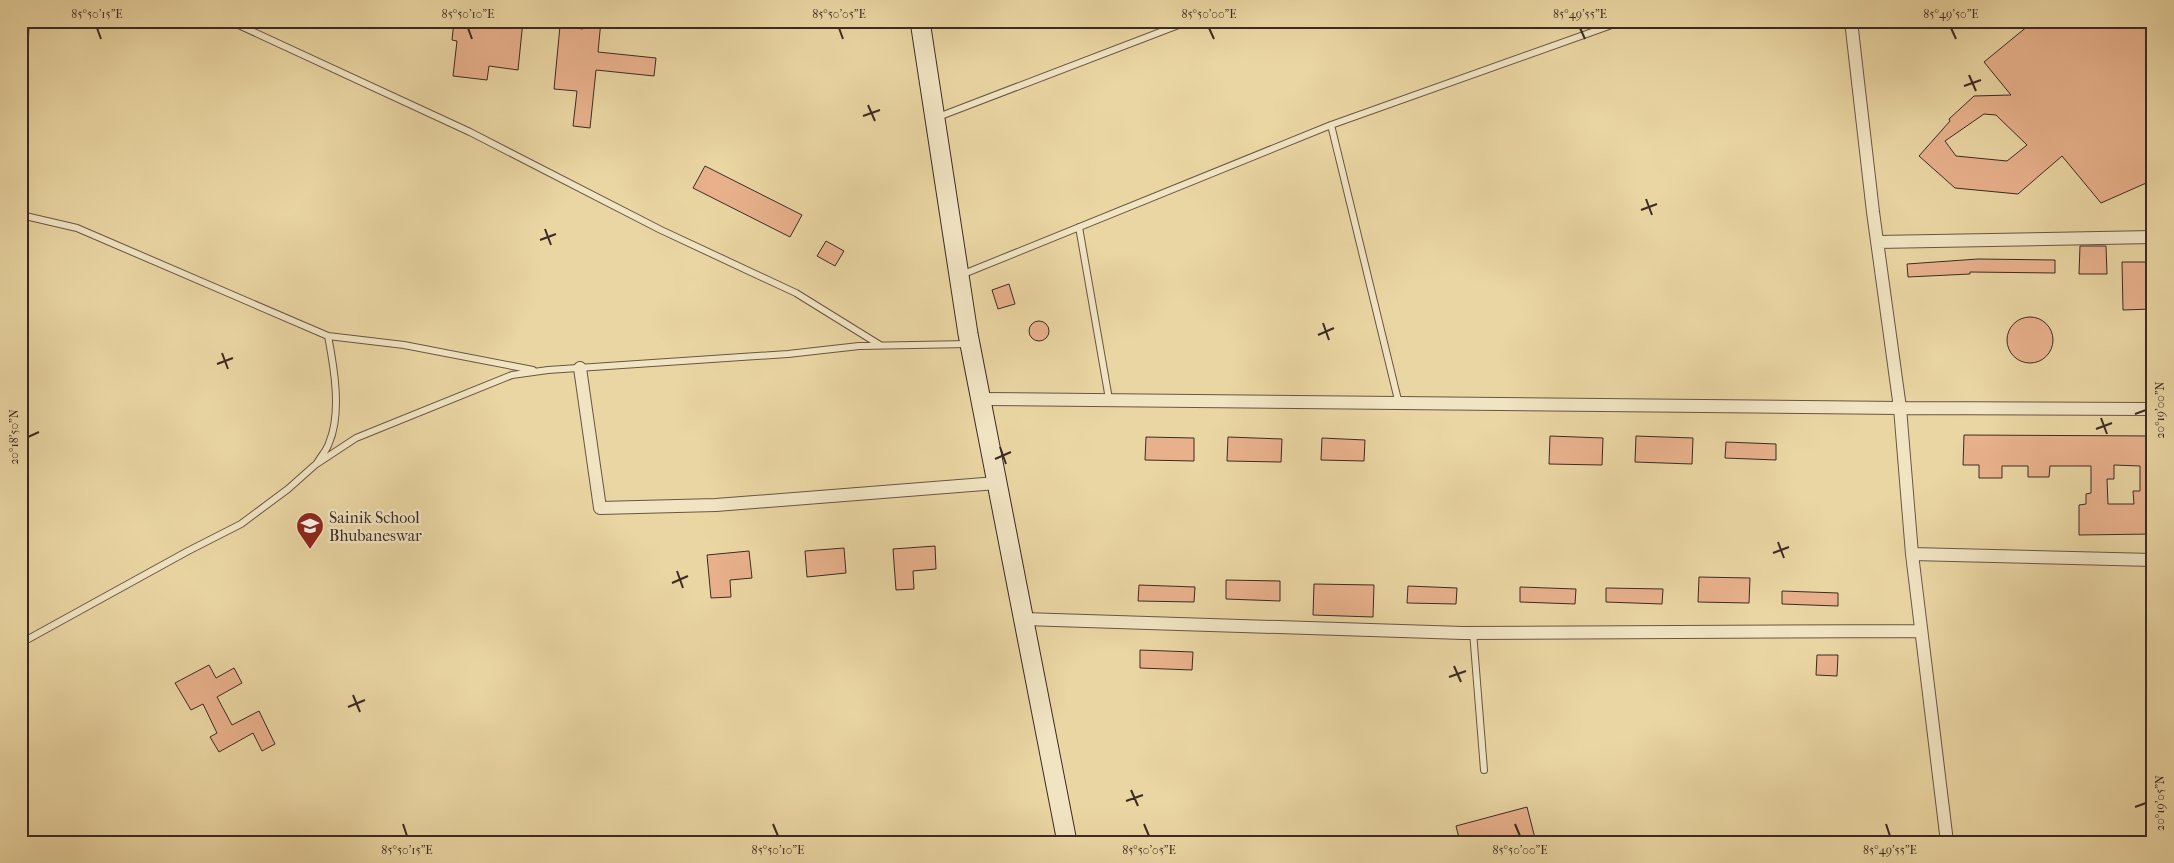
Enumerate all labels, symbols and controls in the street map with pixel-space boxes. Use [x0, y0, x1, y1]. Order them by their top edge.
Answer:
text: 85°50'15"E [71, 7, 123, 21]
text: 85°50'10"E [442, 7, 494, 21]
text: 85°50'05"E [812, 7, 866, 21]
text: 85°50'00"E [1181, 7, 1237, 21]
text: 85°49'55"E [1553, 7, 1607, 21]
text: 85°49'50"E [1923, 7, 1979, 21]
text: 20°19'00"N [2153, 381, 2167, 439]
text: 20°18'50"N [7, 409, 21, 465]
place label: Sainik School Bhubaneswar [329, 508, 422, 545]
school or university icon: Sainik School Bhubaneswar [295, 511, 325, 550]
text: 20°19'05"N [2153, 775, 2167, 831]
text: 85°50'15"E [381, 843, 433, 857]
text: 85°50'10"E [752, 843, 804, 857]
text: 85°50'05"E [1122, 843, 1176, 857]
text: 85°50'00"E [1492, 843, 1548, 857]
text: 85°49'55"E [1863, 843, 1917, 857]

